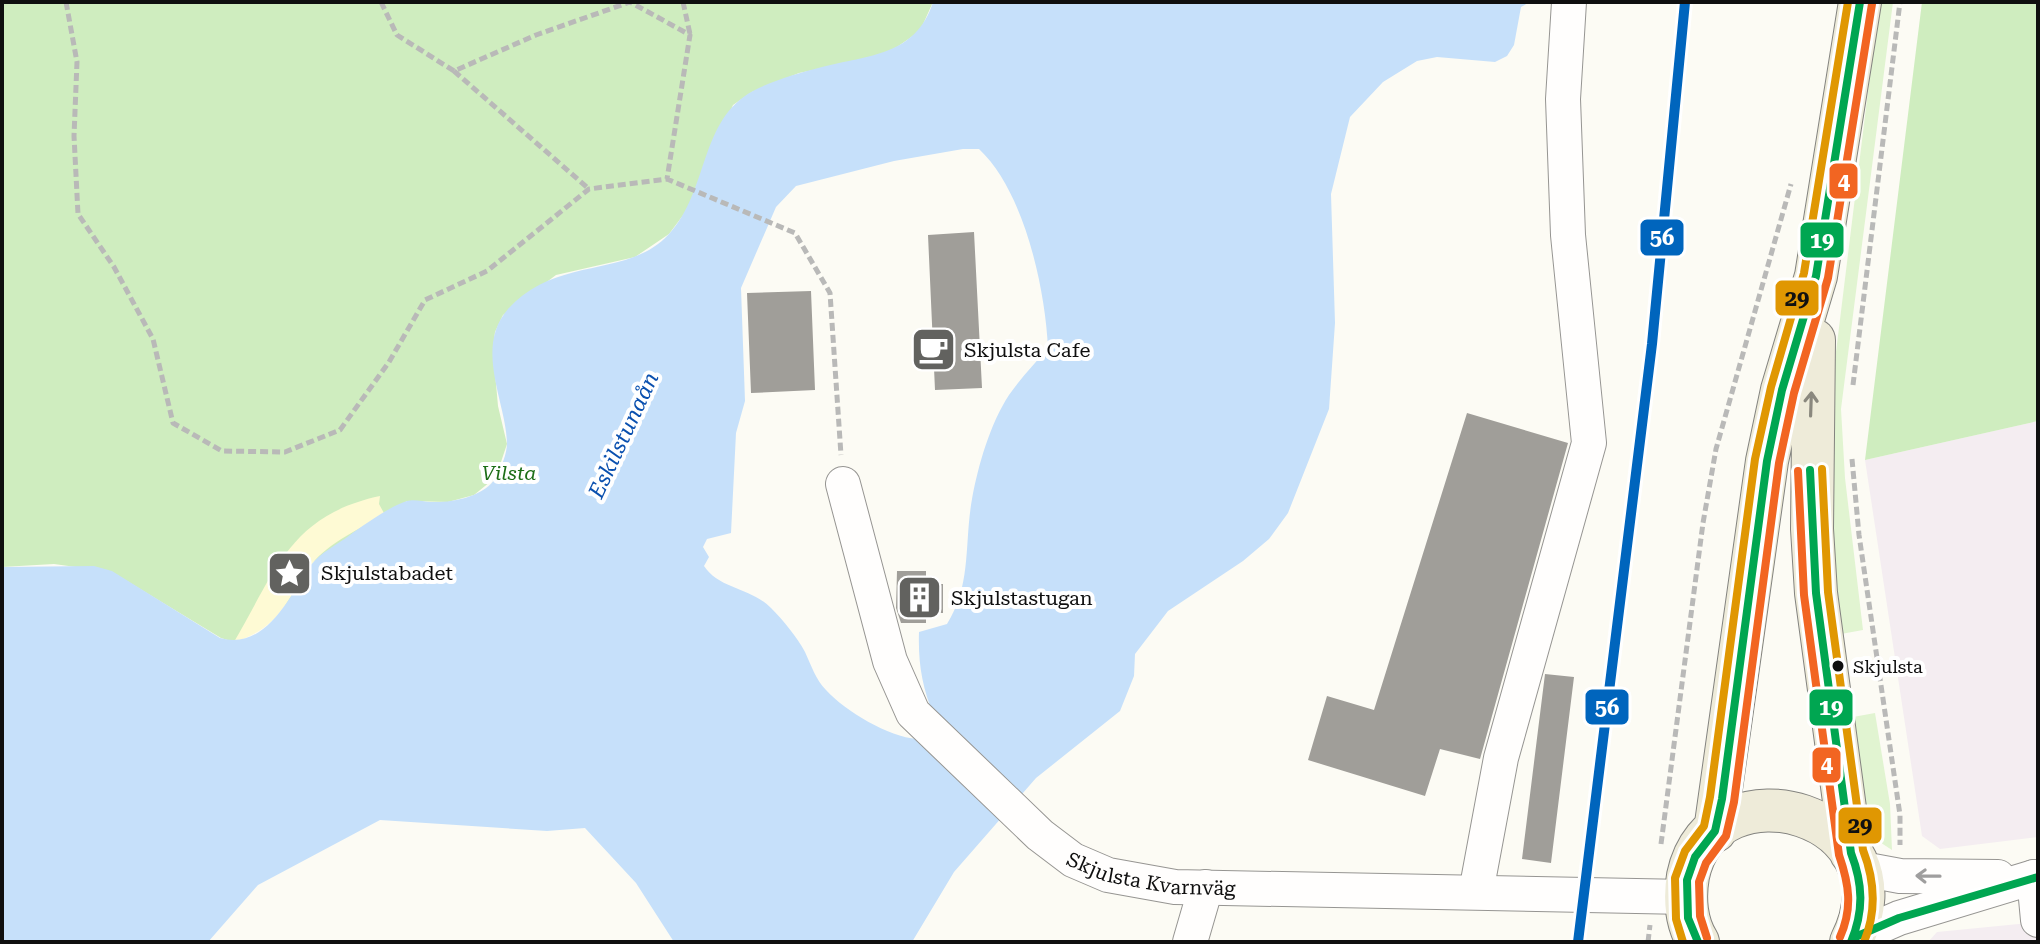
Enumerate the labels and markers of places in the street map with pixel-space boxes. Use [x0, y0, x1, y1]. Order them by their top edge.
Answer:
cafe icon: Skjulsta Cafe [909, 326, 957, 374]
place label: Skjulsta Cafe [964, 338, 1090, 362]
place icon: Skjulstabadet [266, 549, 314, 597]
place label: Skjulstabadet [321, 561, 454, 585]
building icon: Skjulstastugan [896, 574, 944, 622]
place label: Skjulstastugan [951, 586, 1093, 610]
place label: Skjulsta [1853, 656, 1923, 677]
marker: Skjulsta [1830, 658, 1846, 674]

